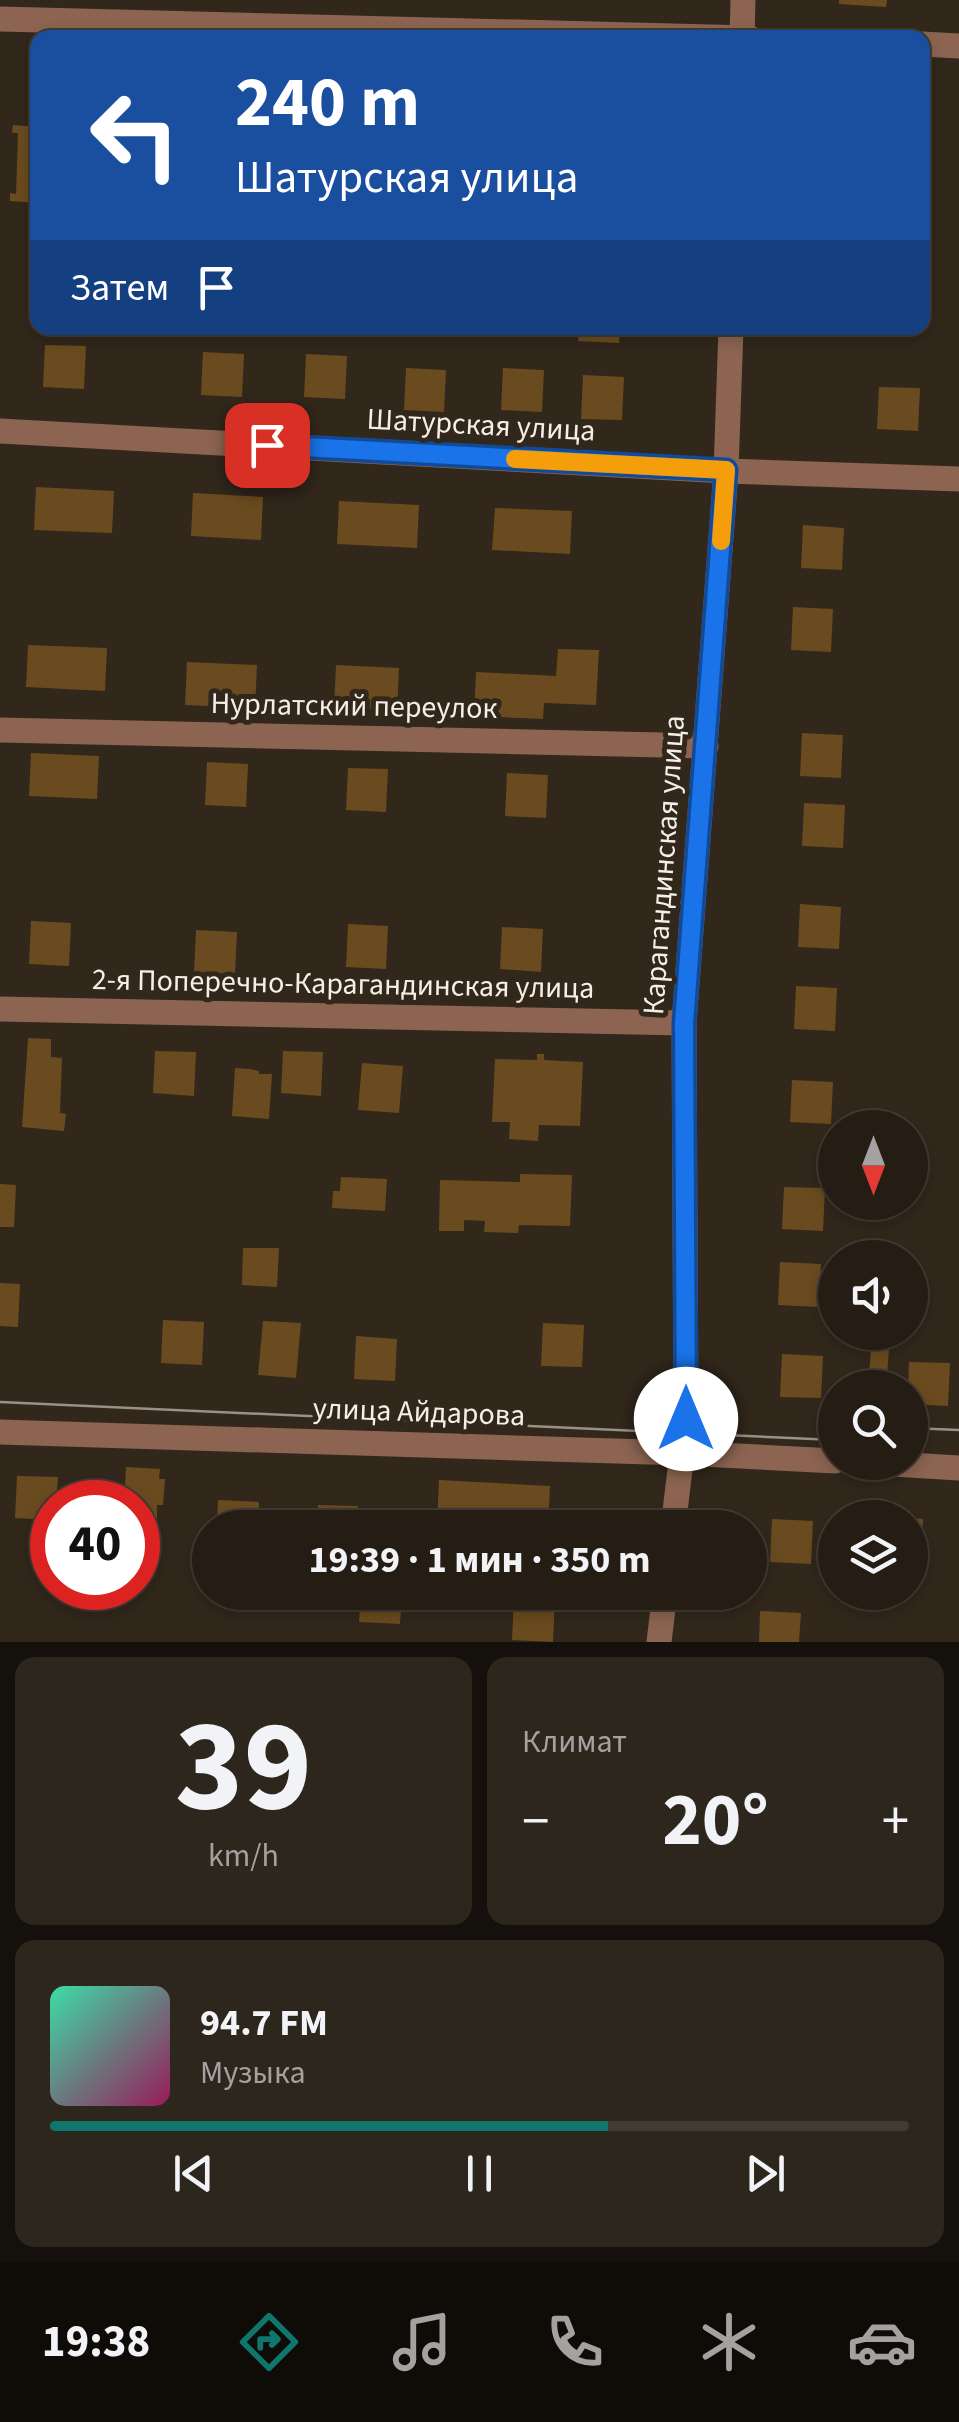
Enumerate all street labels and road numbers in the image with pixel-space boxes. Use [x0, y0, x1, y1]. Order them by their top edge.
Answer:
street label: Шатурская улица [366, 398, 596, 452]
street label: Нурлатский переулок [210, 682, 498, 730]
street label: Карагандинская улица [632, 714, 696, 1016]
street label: 2-я Поперечно-Карагандинская улица [91, 958, 595, 1010]
street label: улица Айдарова [312, 1387, 526, 1437]

